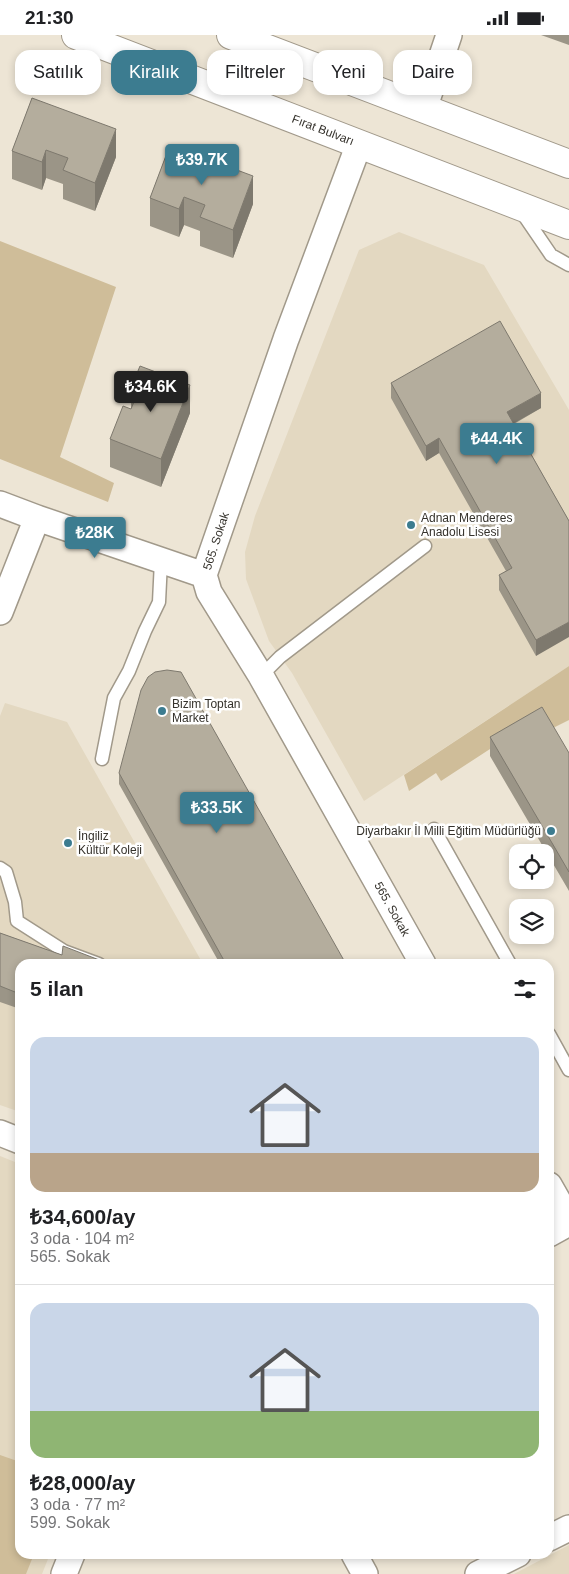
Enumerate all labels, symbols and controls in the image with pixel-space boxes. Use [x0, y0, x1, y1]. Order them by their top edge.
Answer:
text: 21:30 [25, 7, 74, 28]
chip: Satılık [15, 50, 101, 95]
chip: Kiralık [111, 50, 197, 95]
chip: Filtreler [207, 50, 303, 95]
chip: Yeni [313, 50, 383, 95]
chip: Daire [393, 50, 472, 95]
street label: Fırat Bulvarı [290, 112, 356, 148]
pin: ₺39.7K [161, 143, 243, 186]
text: ₺39.7K [176, 151, 228, 168]
pin: ₺34.6K [110, 371, 192, 413]
text: ₺34.6K [125, 378, 177, 395]
pin: ₺44.4K [456, 423, 538, 465]
text: ₺44.4K [471, 430, 523, 447]
street label: 565. Sokak [200, 509, 232, 572]
place label: Adnan Menderes Anadolu Lisesi [421, 511, 512, 539]
pin: ₺28K [65, 517, 125, 559]
marker: Adnan Menderes Anadolu Lisesi [405, 519, 417, 531]
text: ₺28K [76, 524, 114, 541]
place label: Bizim Toptan Market [172, 697, 240, 725]
marker: Bizim Toptan Market [156, 705, 168, 717]
pin: ₺33.5K [176, 791, 258, 834]
text: ₺33.5K [191, 799, 243, 816]
place label: Diyarbakır İl Milli Eğitim Müdürlüğü [356, 824, 541, 838]
marker: Diyarbakır İl Milli Eğitim Müdürlüğü [545, 825, 557, 837]
place label: İngiliz Kültür Koleji [78, 829, 142, 857]
marker: İngiliz Kültür Koleji [62, 837, 74, 849]
map controls [509, 844, 554, 944]
button: locate [509, 844, 554, 889]
street label: 565. Sokak [371, 879, 413, 940]
button: layers [509, 899, 554, 944]
icon: filters [511, 975, 539, 1003]
text: 5 ilan [30, 977, 84, 1000]
icon: home [240, 1070, 330, 1160]
text: ₺34,600/ay [30, 1205, 135, 1228]
text: 3 oda · 104 m² [30, 1230, 134, 1247]
text: 565. Sokak [30, 1248, 110, 1265]
icon: home [240, 1335, 330, 1425]
text: ₺28,000/ay [30, 1471, 135, 1494]
text: 3 oda · 77 m² [30, 1496, 125, 1513]
text: 599. Sokak [30, 1514, 110, 1531]

